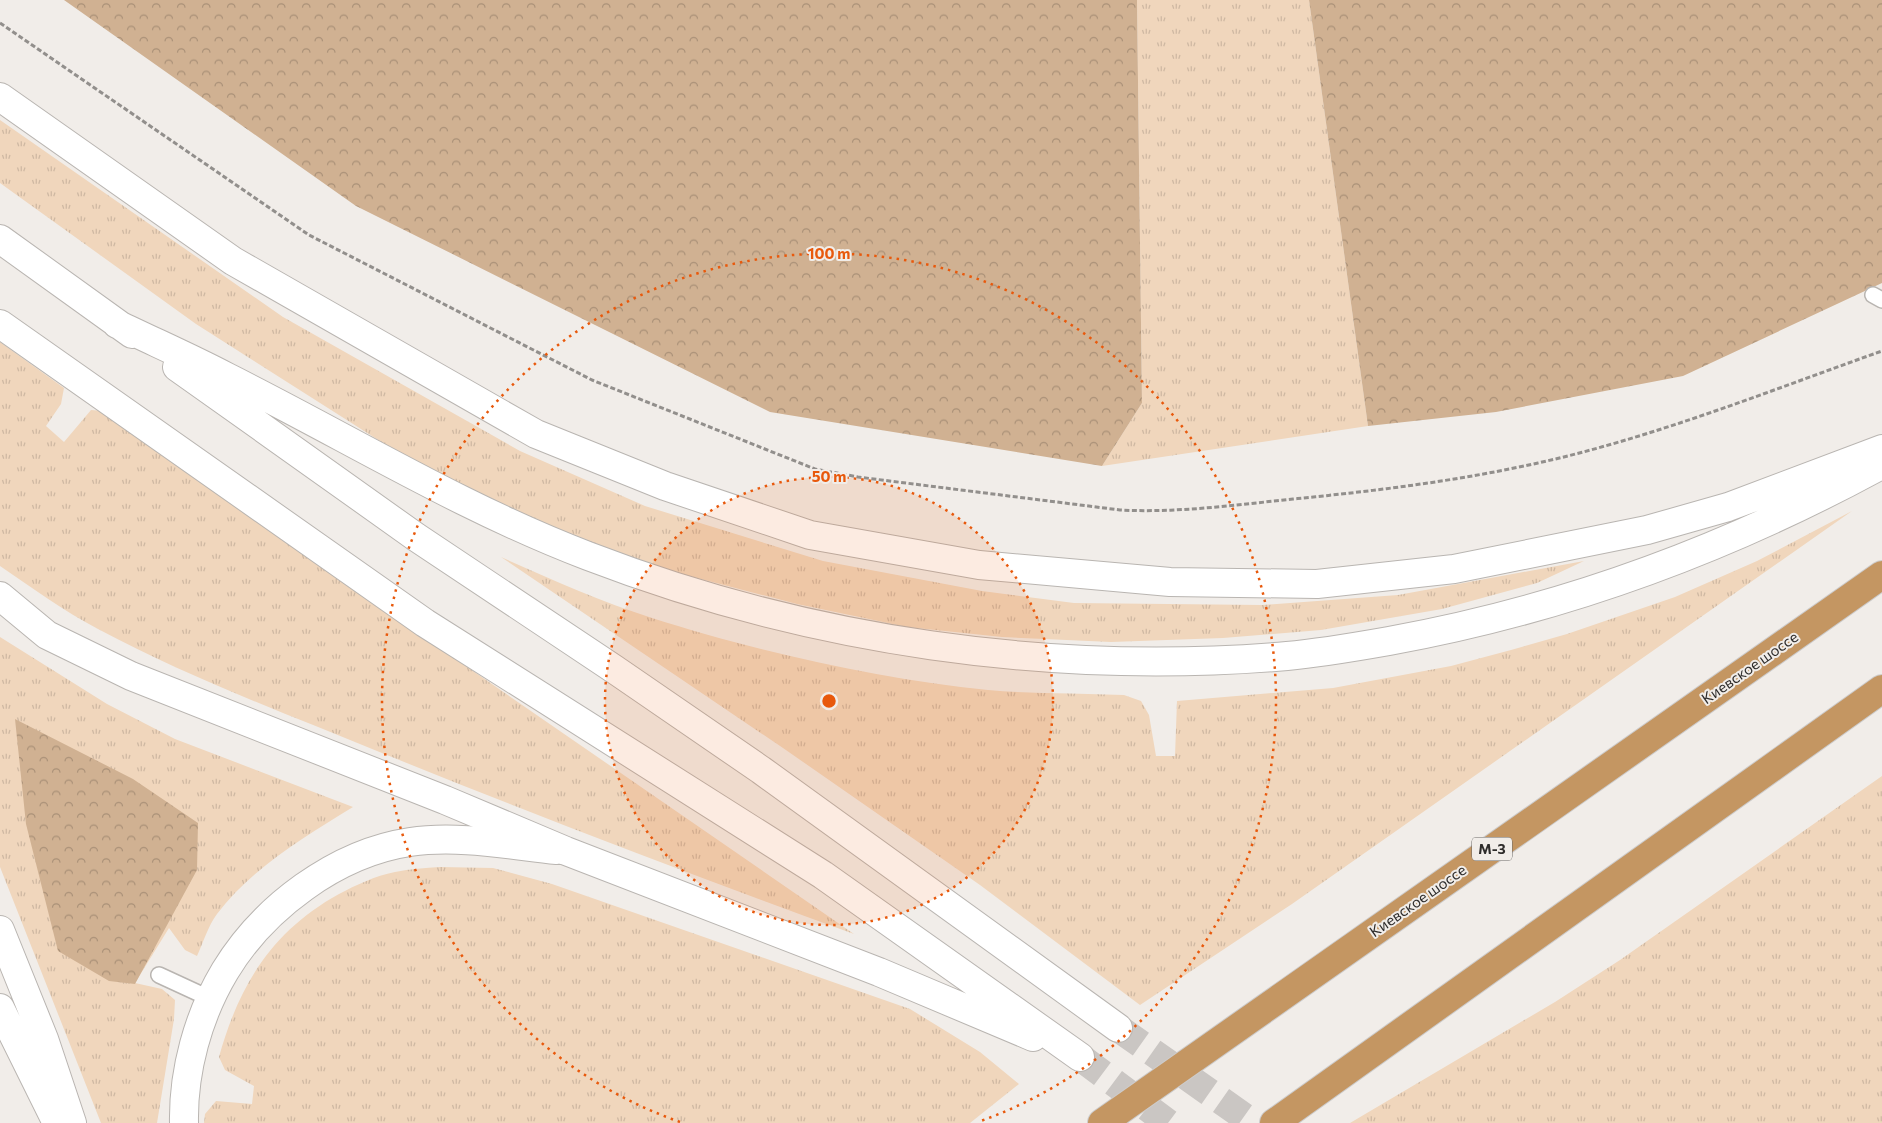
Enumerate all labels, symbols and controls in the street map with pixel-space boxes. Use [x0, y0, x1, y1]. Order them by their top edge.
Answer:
text: 100 m [808, 244, 850, 262]
text: 50 m [812, 467, 846, 485]
street label: Киевское шоссе [1698, 627, 1801, 707]
centre of rings [820, 692, 838, 710]
road number: М-3 [1472, 838, 1512, 861]
street label: Киевское шоссе [1366, 860, 1469, 940]

